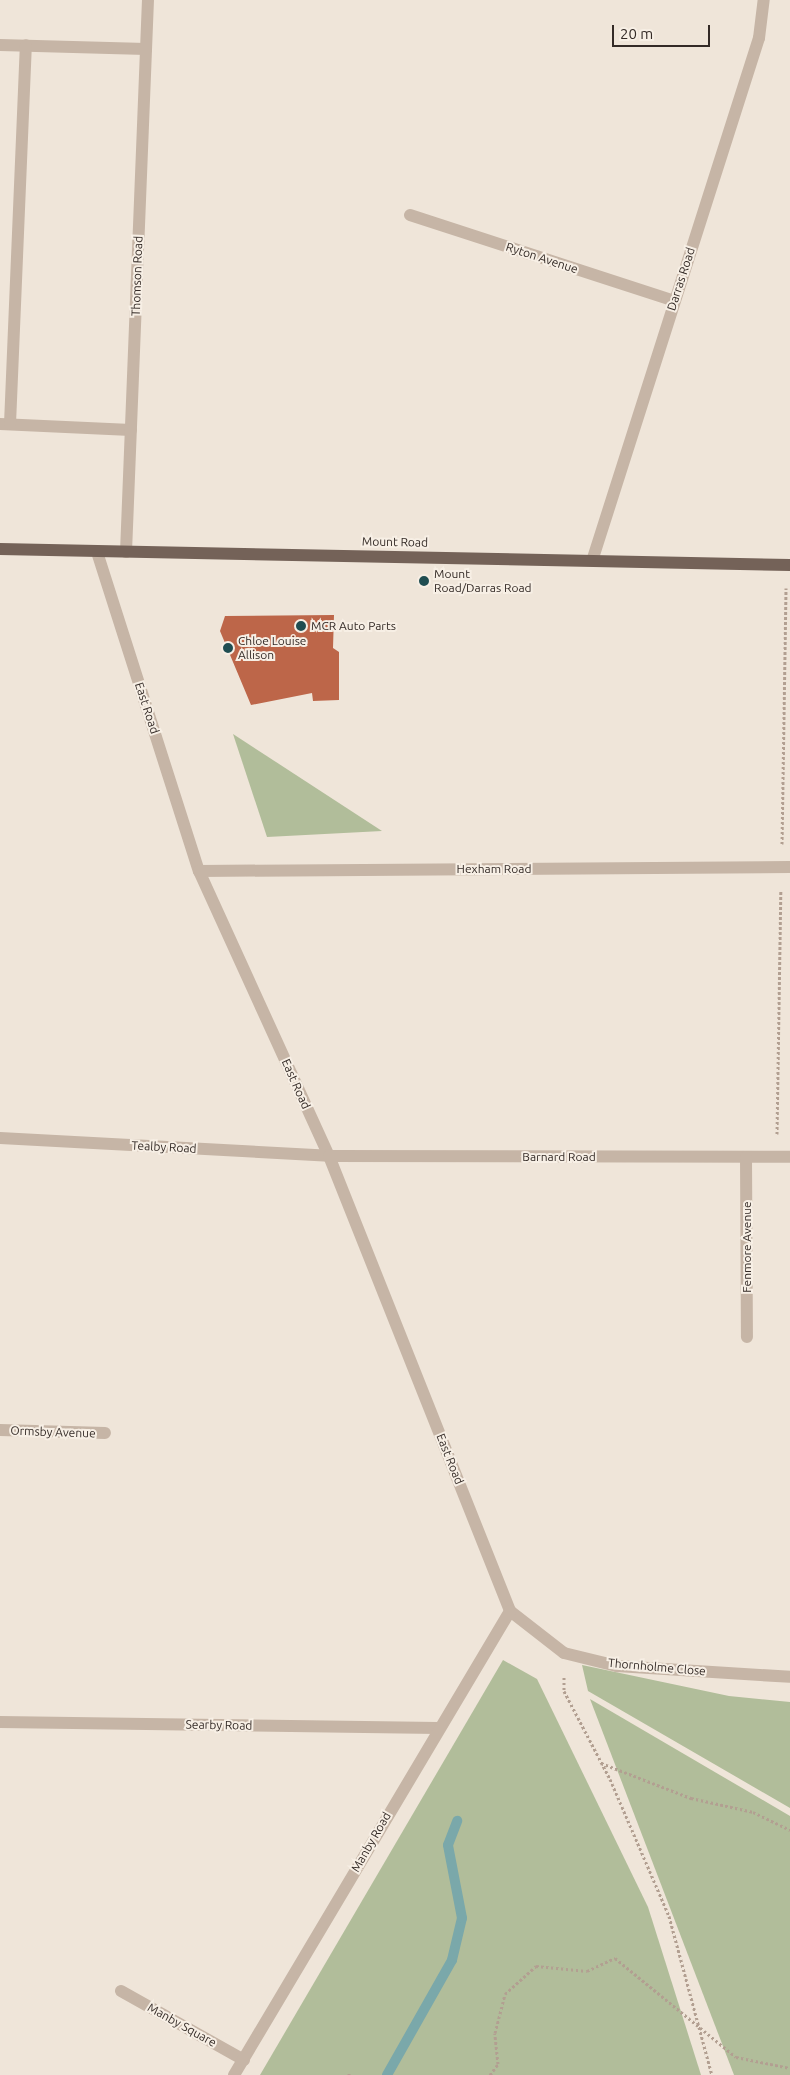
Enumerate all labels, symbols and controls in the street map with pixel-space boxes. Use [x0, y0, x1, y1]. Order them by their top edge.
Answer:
scale bar [615, 15, 712, 47]
text: 20 m [620, 25, 653, 42]
street label: Thomson Road [128, 236, 146, 316]
street label: Ryton Avenue [504, 240, 580, 276]
street label: Darras Road [664, 246, 698, 312]
street label: Mount Road [362, 534, 428, 550]
place label: Mount Road/Darras Road [434, 567, 532, 595]
marker: Mount Road/Darras Road [418, 575, 430, 587]
place label: MCR Auto Parts [311, 619, 396, 633]
marker: MCR Auto Parts [295, 620, 307, 632]
place label: Chloe Louise Allison [238, 634, 306, 662]
marker: Chloe Louise Allison [222, 642, 234, 654]
street label: East Road [132, 680, 162, 736]
street label: Hexham Road [457, 862, 531, 876]
street label: East Road [279, 1057, 313, 1111]
street label: Tealby Road [131, 1138, 197, 1156]
street label: Barnard Road [522, 1150, 596, 1164]
street label: Fenmore Avenue [740, 1201, 754, 1293]
street label: Ormsby Avenue [10, 1423, 96, 1441]
street label: East Road [433, 1432, 467, 1486]
street label: Thornholme Close [608, 1656, 706, 1678]
street label: Searby Road [185, 1717, 253, 1733]
street label: Manby Road [348, 1810, 394, 1874]
street label: Manby Square [145, 2000, 219, 2050]

